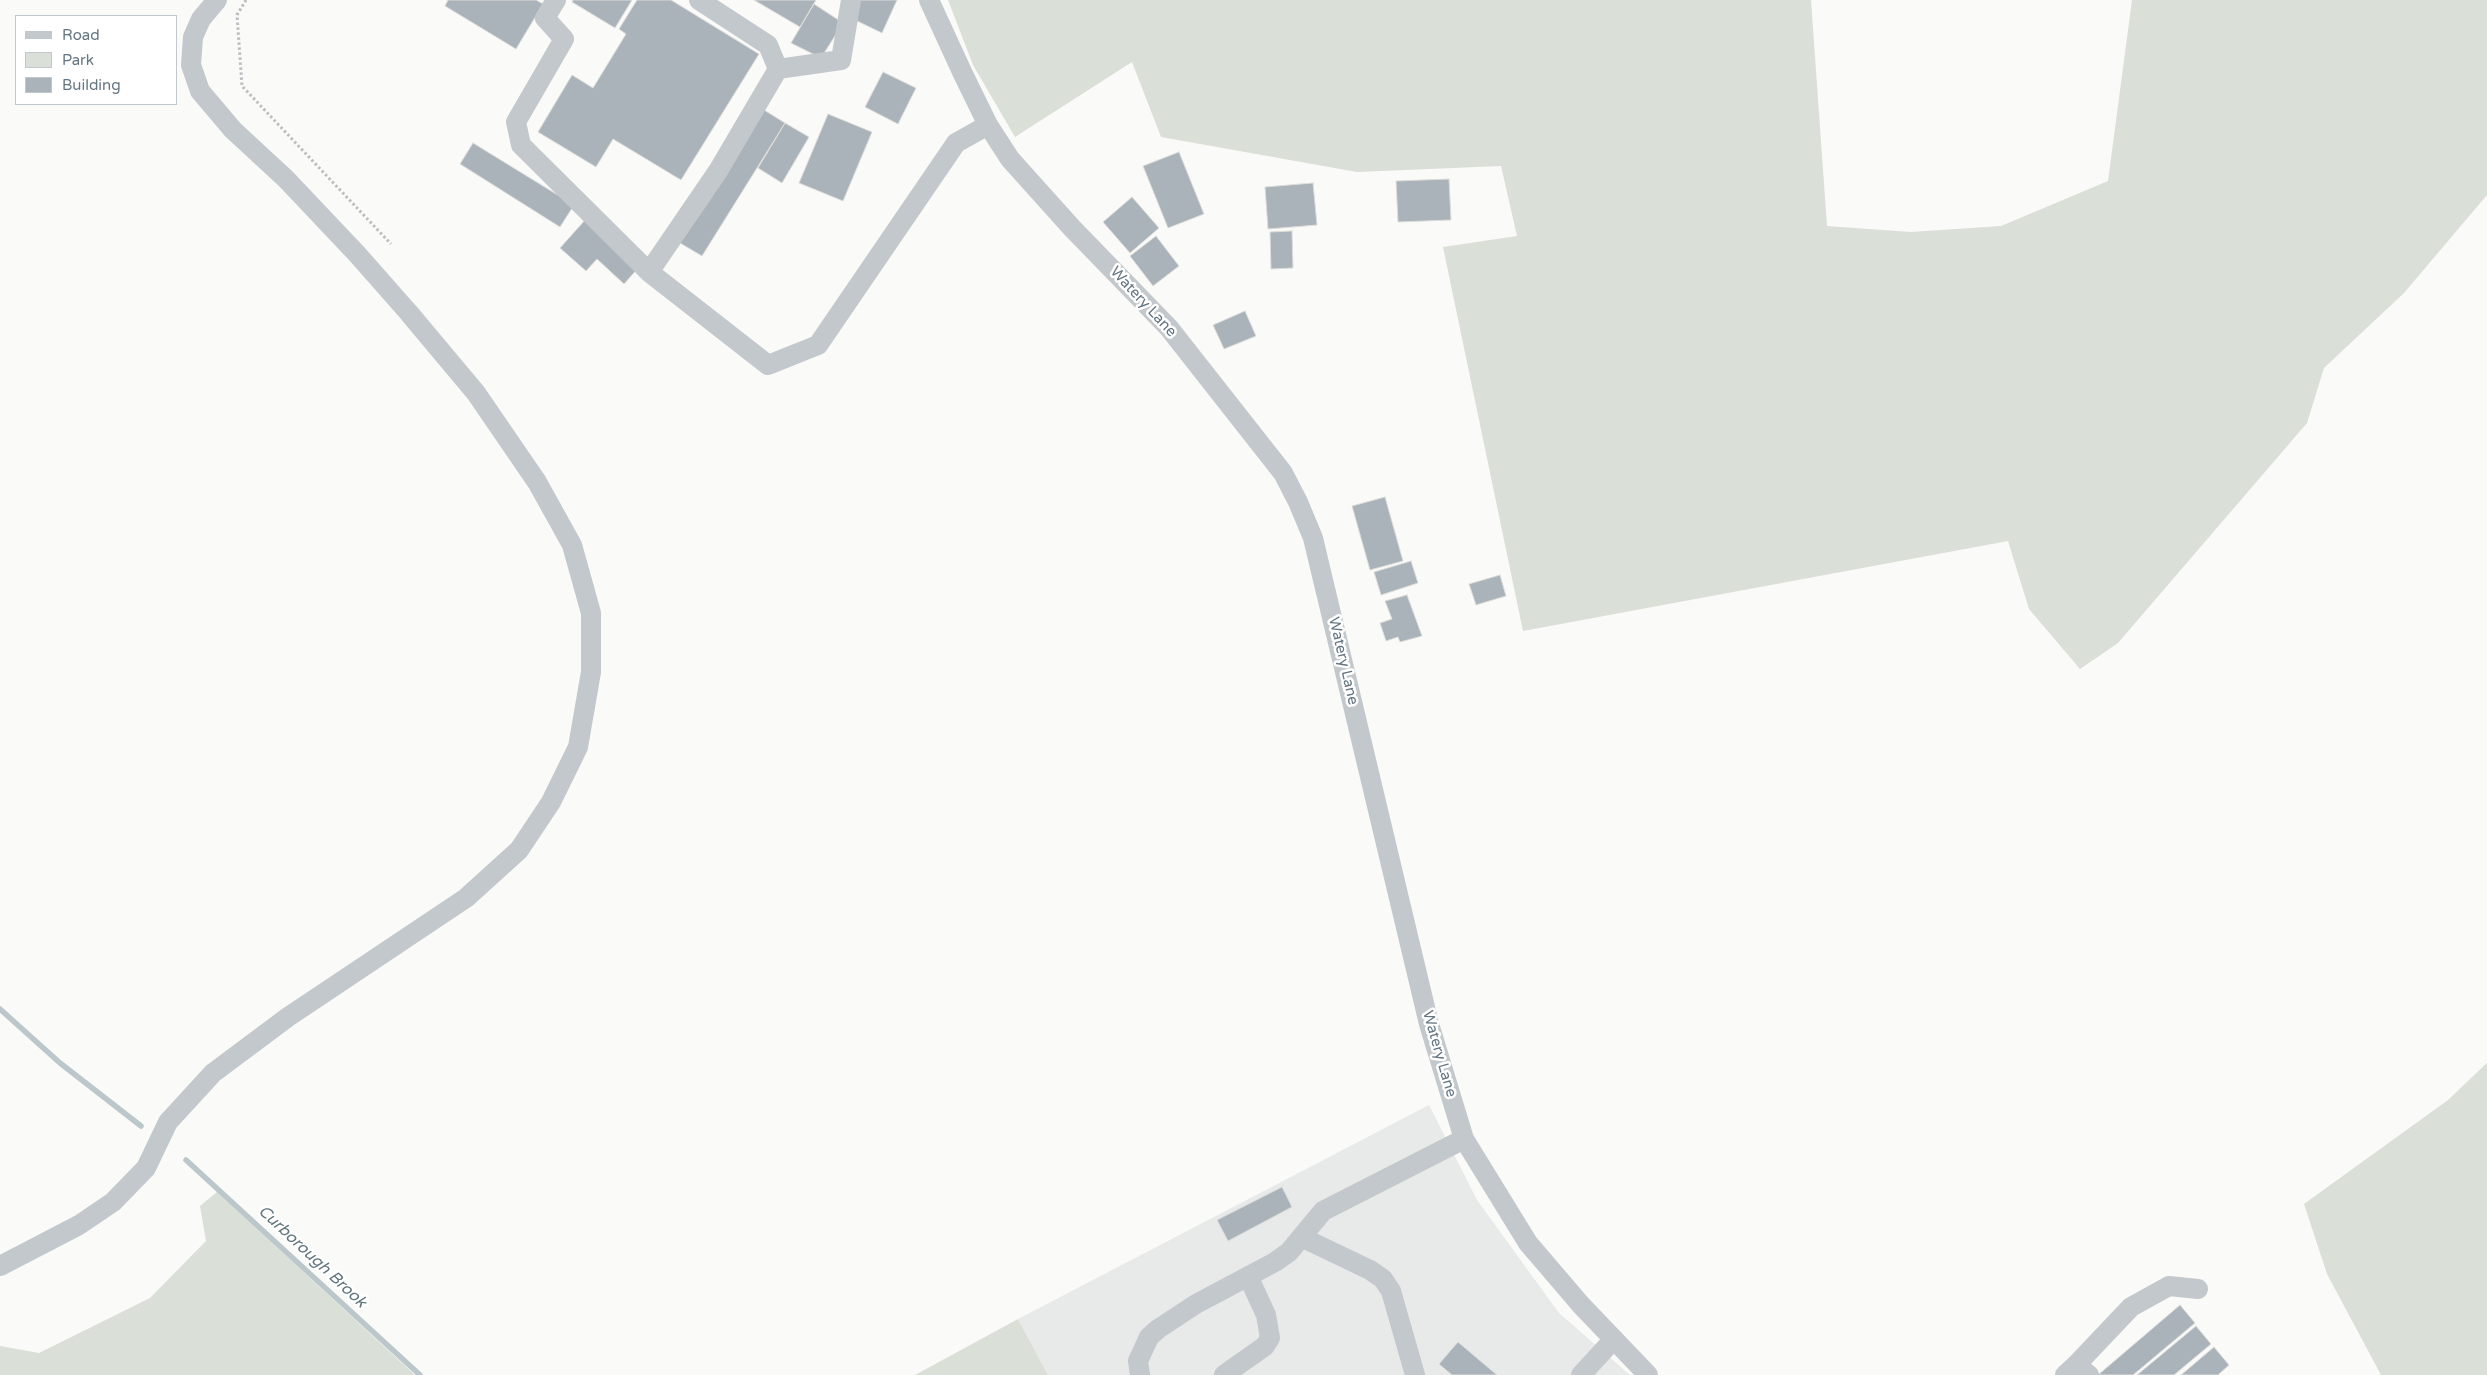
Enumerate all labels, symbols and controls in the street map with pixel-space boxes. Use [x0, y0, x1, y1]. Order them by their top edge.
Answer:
legend [15, 15, 178, 105]
text: Road [62, 26, 100, 44]
text: Park [62, 51, 94, 69]
text: Building [62, 76, 121, 94]
street label: Watery Lane [1106, 263, 1180, 341]
street label: Watery Lane [1324, 615, 1362, 707]
street label: Watery Lane [1418, 1009, 1460, 1099]
water label: Curborough Brook [254, 1202, 370, 1312]

